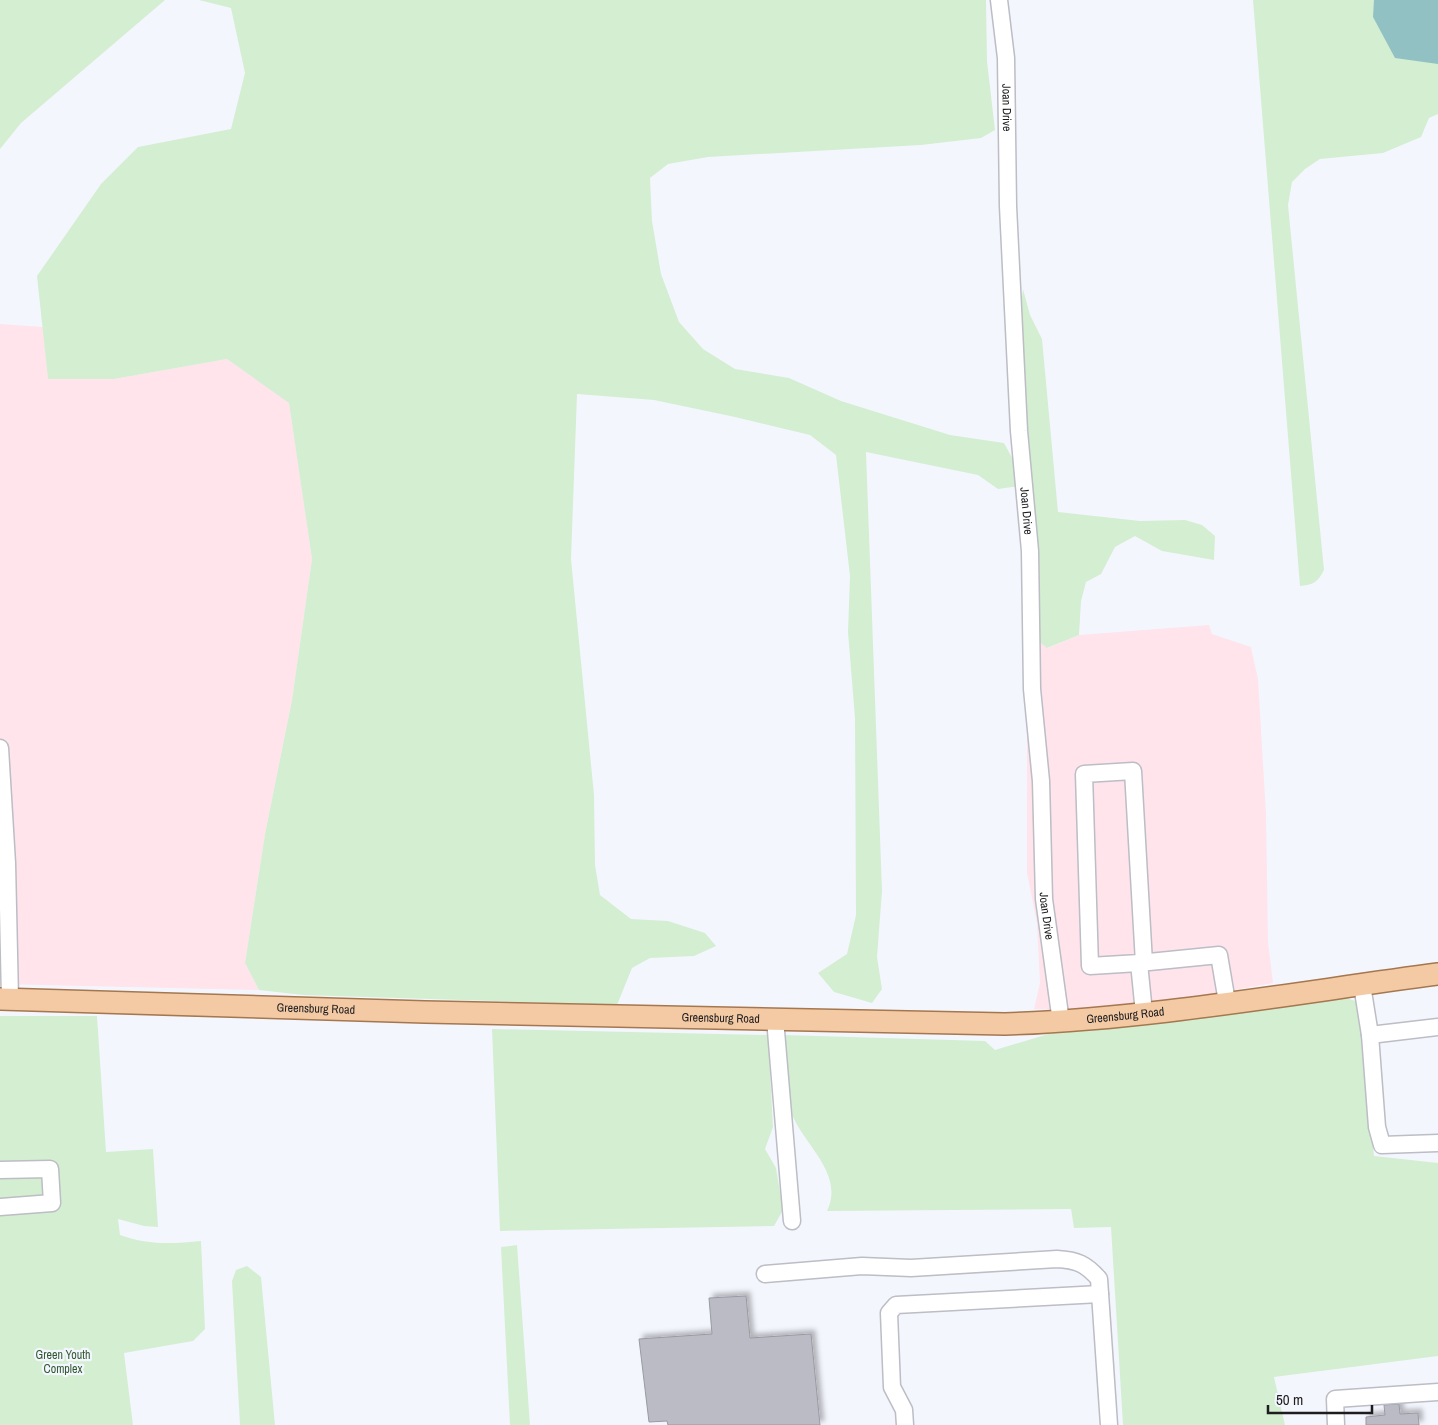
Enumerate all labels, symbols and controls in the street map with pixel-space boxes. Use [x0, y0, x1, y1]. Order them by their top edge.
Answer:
street label: Joan Drive [998, 84, 1015, 132]
street label: Joan Drive [1016, 486, 1036, 535]
street label: Joan Drive [1036, 892, 1058, 941]
street label: Greensburg Road [276, 999, 355, 1018]
street label: Greensburg Road [1086, 1003, 1165, 1027]
street label: Greensburg Road [681, 1009, 760, 1027]
park label: Green Youth Complex [36, 1347, 90, 1377]
scale bar [1268, 1382, 1372, 1414]
text: 50 m [1276, 1389, 1303, 1410]

